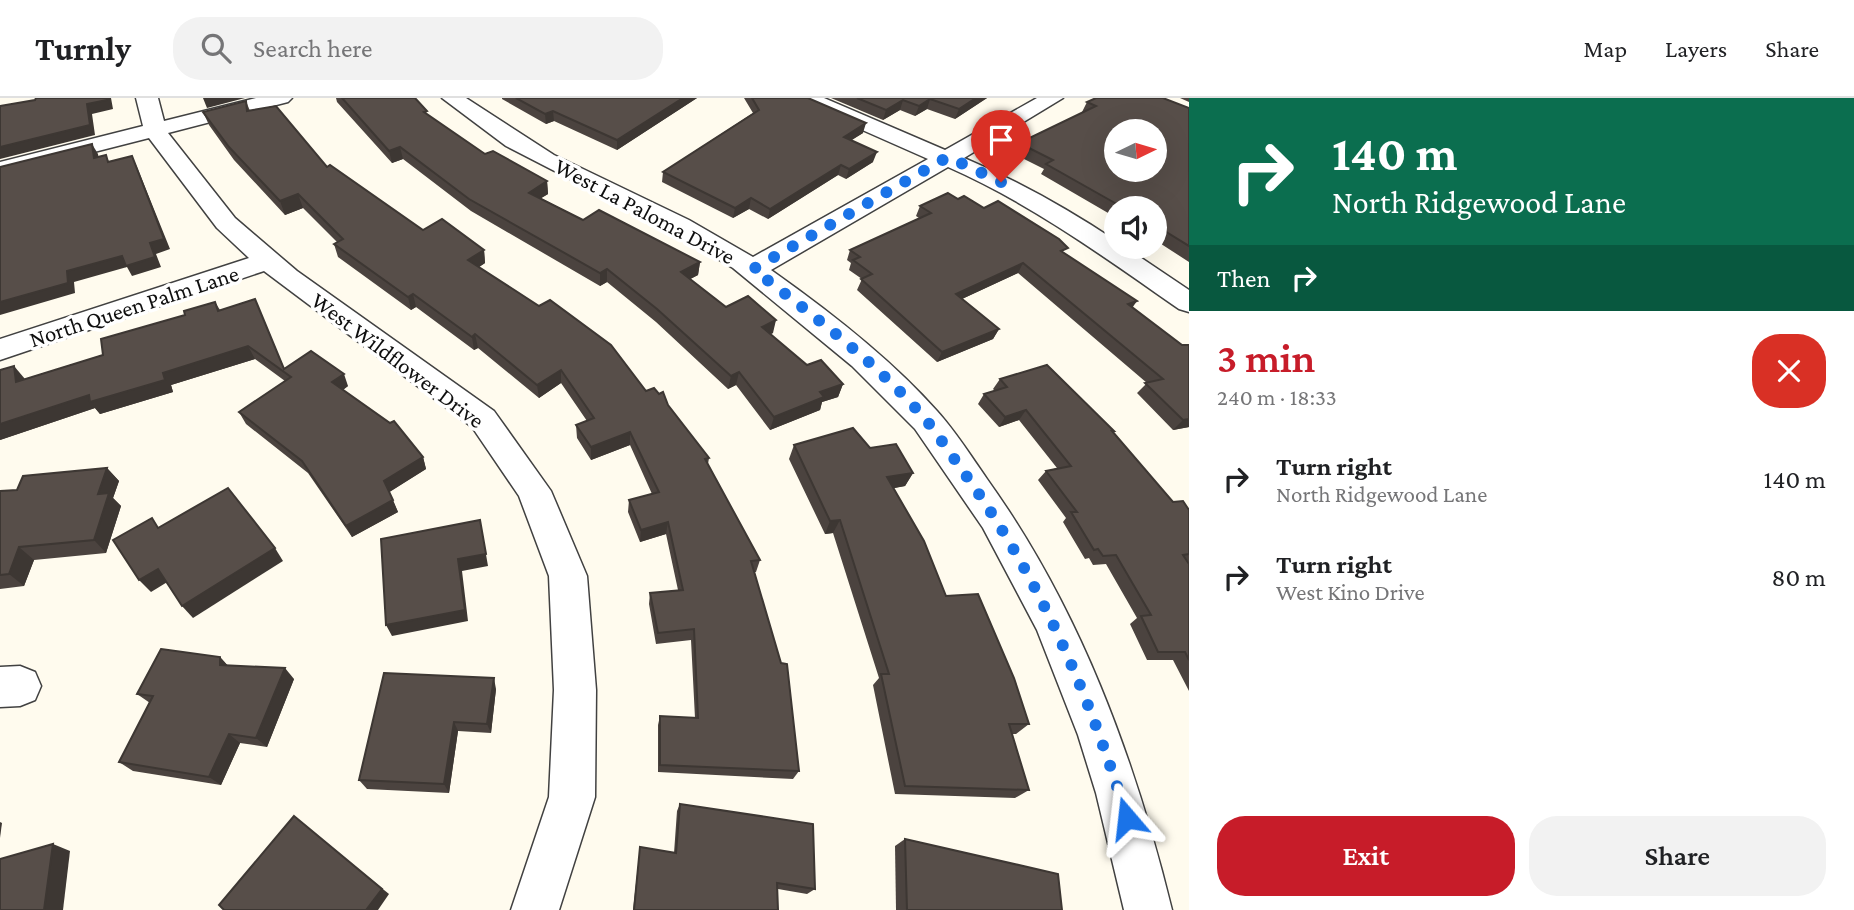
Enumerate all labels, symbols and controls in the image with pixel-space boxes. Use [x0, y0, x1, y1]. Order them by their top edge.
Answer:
search box [173, 17, 663, 80]
icon: search [197, 29, 235, 67]
text: Turnly [35, 30, 131, 67]
text: Search here [253, 34, 372, 63]
text: Map [1583, 35, 1627, 62]
text: Layers [1665, 35, 1727, 62]
text: Share [1765, 35, 1819, 62]
pin [971, 110, 1031, 182]
north arrow [1104, 119, 1167, 182]
map controls [1104, 119, 1167, 259]
icon: arrive [982, 121, 1020, 159]
icon: right [1217, 126, 1308, 217]
text: 140 m [1332, 126, 1457, 181]
street label: West La Paloma Drive [550, 152, 740, 270]
text: North Ridgewood Lane [1332, 184, 1626, 220]
button: sound [1104, 196, 1167, 259]
icon: right [1285, 259, 1323, 297]
street label: North Queen Palm Lane [26, 260, 242, 352]
text: Then [1217, 264, 1271, 293]
street label: West Wildflower Drive [307, 287, 489, 433]
text: 3 min [1217, 334, 1315, 381]
button: close [1752, 334, 1826, 408]
text: 240 m · 18:33 [1217, 384, 1337, 410]
text: Turn right [1276, 452, 1392, 481]
icon: right [1217, 460, 1255, 498]
text: 140 m [1764, 465, 1826, 494]
text: North Ridgewood Lane [1276, 481, 1487, 507]
text: Turn right [1276, 550, 1392, 579]
icon: right [1217, 558, 1255, 596]
text: 80 m [1772, 563, 1826, 592]
text: West Kino Drive [1276, 579, 1425, 605]
position arrow [1090, 781, 1164, 855]
button: Exit [1217, 816, 1515, 896]
button: Share [1529, 816, 1826, 896]

